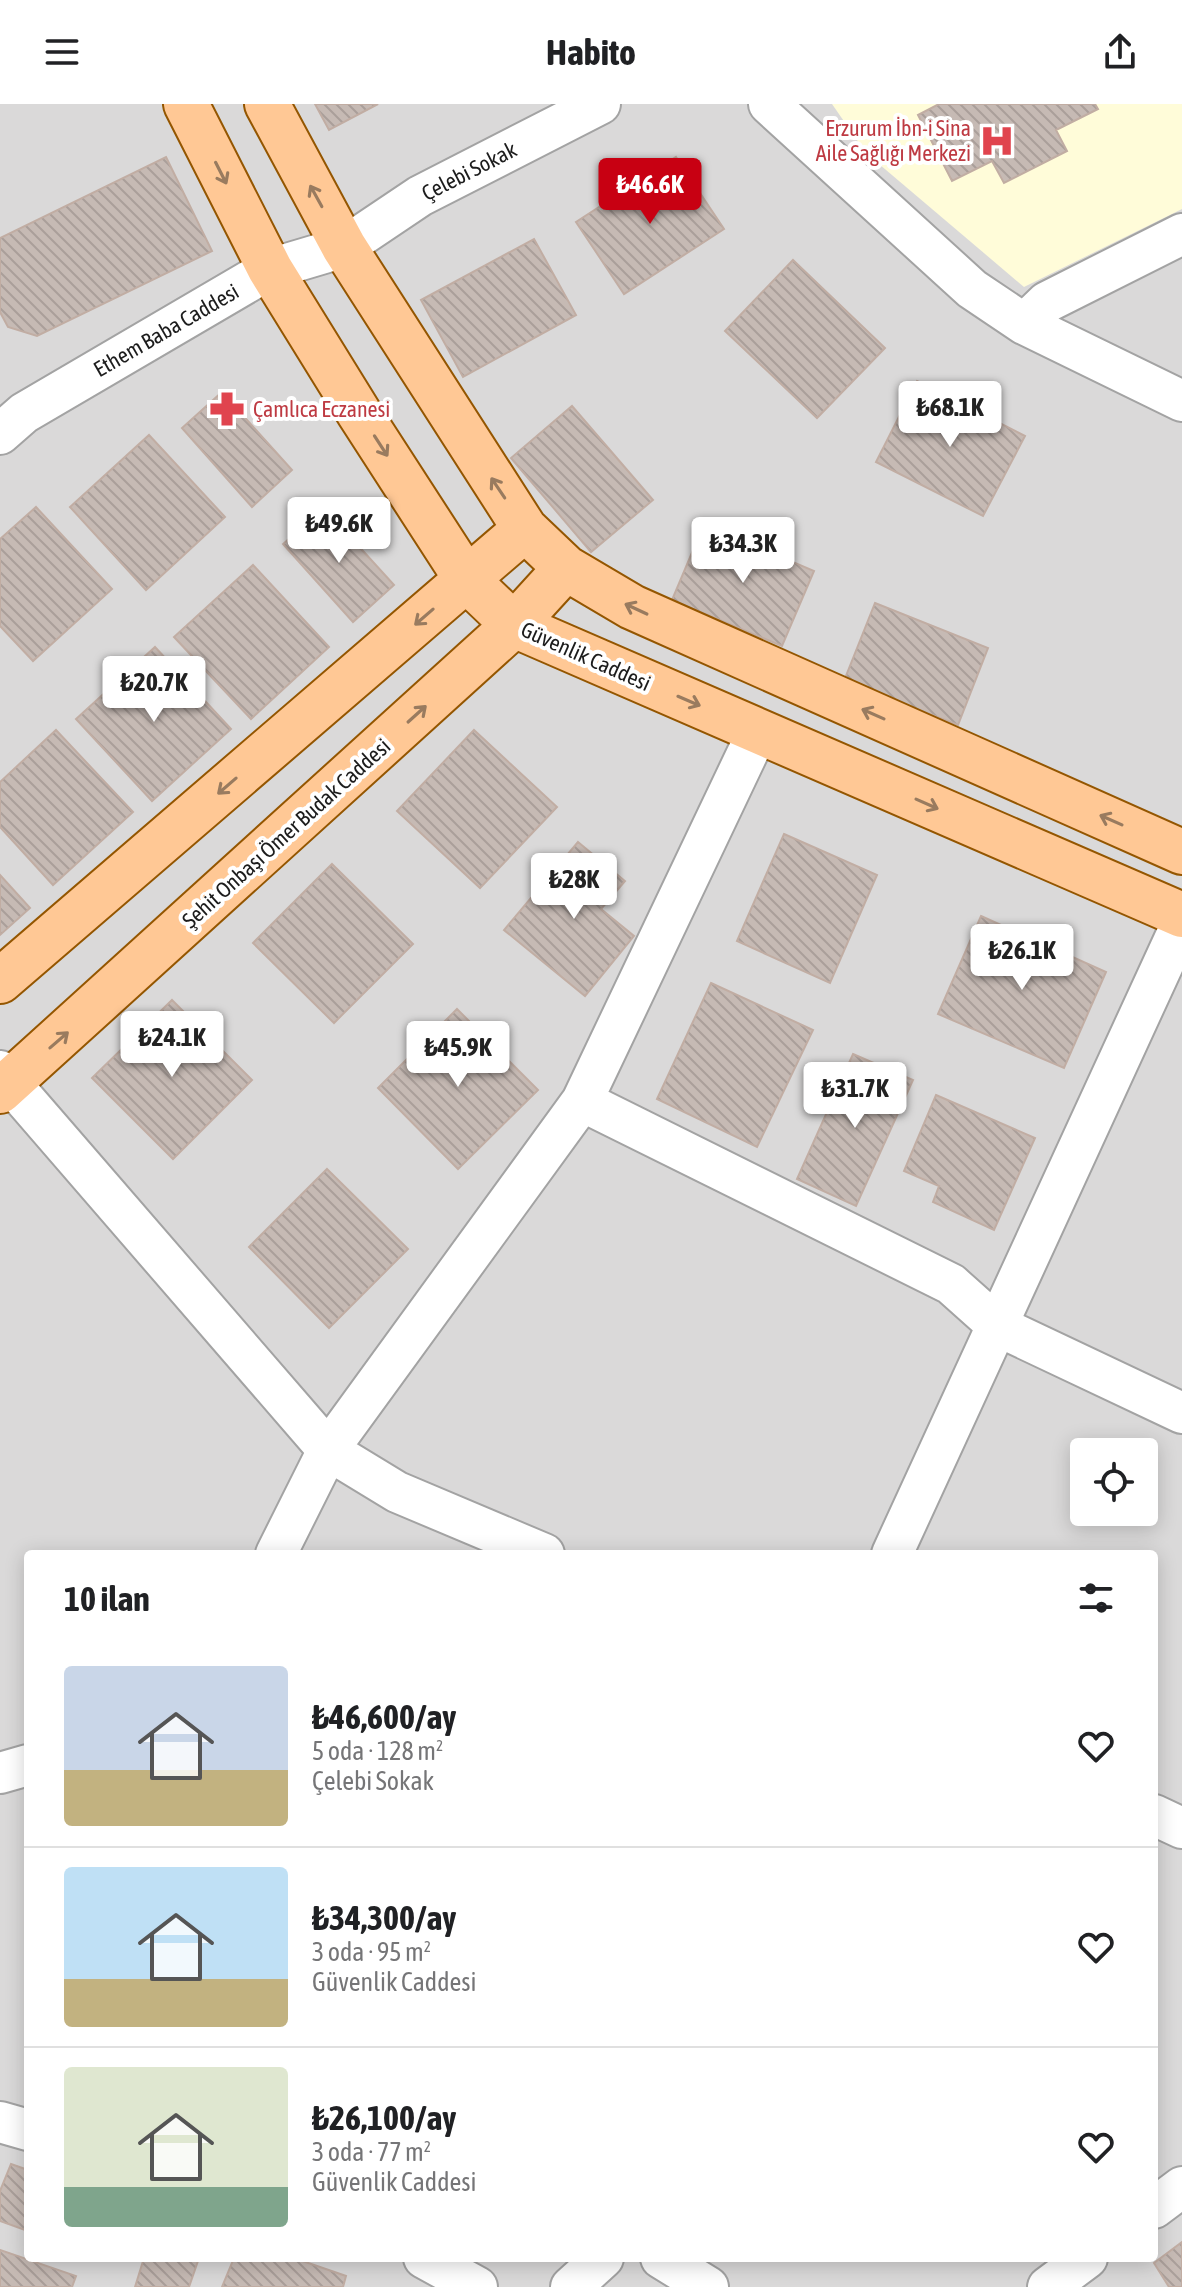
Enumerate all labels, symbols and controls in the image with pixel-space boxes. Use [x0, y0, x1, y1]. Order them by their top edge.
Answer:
icon: menu [40, 30, 84, 74]
icon: share [1098, 30, 1142, 74]
text: Habito [546, 31, 636, 73]
place label: Erzurum İbn-i Sina Aile Sağlığı Merkezi [816, 115, 971, 166]
hospital icon: Erzurum İbn-i Sina Aile Sağlığı Merkezi [978, 122, 1016, 160]
street label: Çelebi Sokak [417, 136, 521, 206]
pin: ₺46.6K [585, 158, 715, 226]
one-way arrow [214, 161, 230, 185]
text: ₺46.6K [616, 169, 684, 199]
one-way arrow [308, 184, 323, 208]
street label: Ethem Baba Caddesi [89, 278, 243, 382]
pin: ₺68.1K [885, 381, 1015, 449]
pharmacy icon: Çamlıca Eczanesi [208, 390, 246, 428]
text: ₺68.1K [916, 392, 984, 422]
place label: Çamlıca Eczanesi [253, 396, 390, 422]
one-way arrow [373, 434, 389, 457]
one-way arrow [489, 477, 506, 499]
pin: ₺49.6K [274, 497, 404, 565]
text: ₺49.6K [305, 508, 373, 538]
pin: ₺34.3K [678, 517, 808, 585]
text: ₺34.3K [709, 528, 777, 558]
one-way arrow [624, 600, 648, 615]
one-way arrow [414, 608, 435, 626]
street label: Güvenlik Caddesi [517, 616, 655, 696]
pin: ₺20.7K [89, 656, 219, 724]
text: ₺20.7K [120, 667, 188, 697]
one-way arrow [676, 694, 701, 709]
one-way arrow [407, 705, 427, 723]
one-way arrow [861, 706, 886, 721]
street label: Şehit Onbaşı Ömer Budak Caddesi [177, 733, 395, 933]
one-way arrow [217, 777, 237, 795]
one-way arrow [914, 798, 939, 813]
one-way arrow [1099, 812, 1123, 827]
pin: ₺28K [527, 853, 621, 921]
text: ₺28K [549, 864, 599, 894]
pin: ₺26.1K [957, 924, 1087, 992]
text: ₺26.1K [988, 935, 1056, 965]
pin: ₺24.1K [107, 1011, 237, 1079]
pin: ₺45.9K [393, 1021, 523, 1089]
text: ₺24.1K [138, 1022, 206, 1052]
one-way arrow [49, 1031, 69, 1049]
text: ₺45.9K [424, 1032, 492, 1062]
pin: ₺31.7K [790, 1062, 920, 1130]
text: ₺31.7K [821, 1073, 889, 1103]
map controls [1070, 1438, 1158, 1526]
button: locate [1070, 1438, 1158, 1526]
icon: filters [1074, 1576, 1118, 1620]
text: 10 ilan [64, 1579, 150, 1618]
text: ₺46,600/ay [312, 1697, 456, 1736]
icon: home [128, 1698, 224, 1794]
icon: heart [1074, 1724, 1118, 1768]
text: 5 oda · 128 m² [312, 1736, 443, 1766]
text: Çelebi Sokak [312, 1766, 434, 1796]
text: ₺34,300/ay [312, 1898, 456, 1937]
icon: home [128, 1899, 224, 1995]
icon: heart [1074, 1925, 1118, 1969]
text: 3 oda · 95 m² [312, 1937, 431, 1967]
text: Güvenlik Caddesi [312, 1967, 476, 1997]
text: ₺26,100/ay [312, 2098, 456, 2137]
icon: home [128, 2099, 224, 2195]
icon: heart [1074, 2125, 1118, 2169]
text: 3 oda · 77 m² [312, 2137, 431, 2167]
text: Güvenlik Caddesi [312, 2167, 476, 2197]

